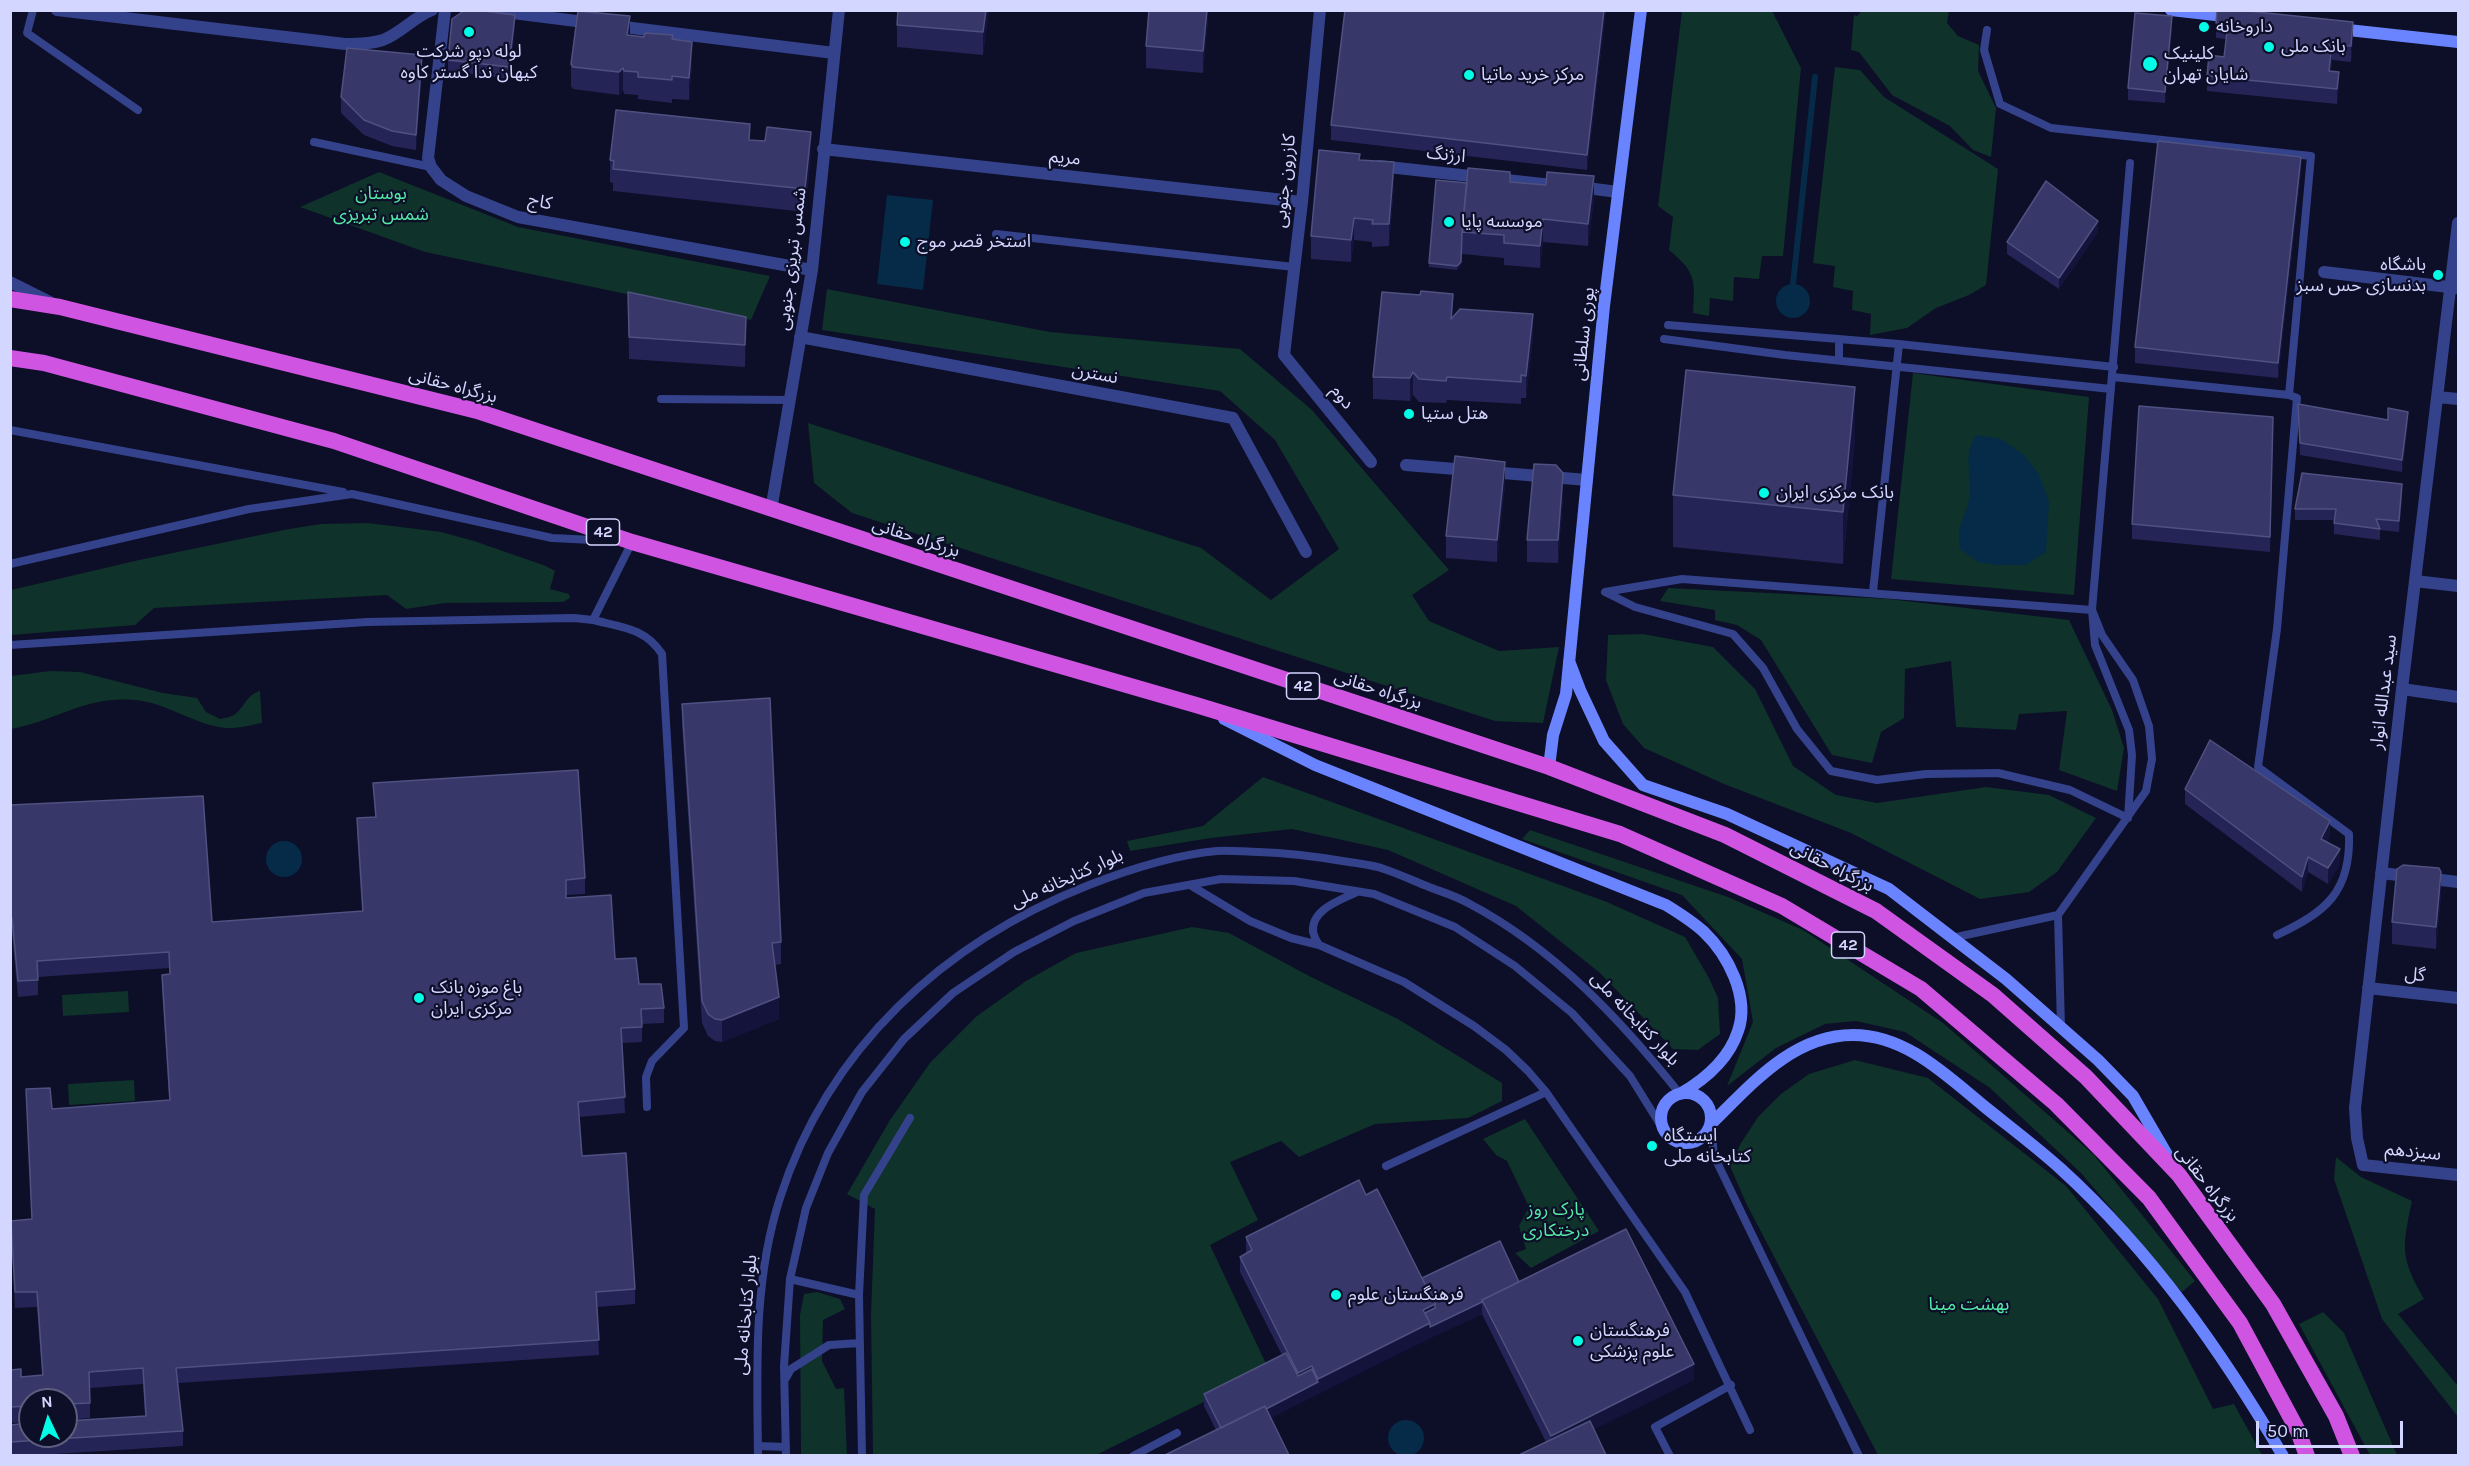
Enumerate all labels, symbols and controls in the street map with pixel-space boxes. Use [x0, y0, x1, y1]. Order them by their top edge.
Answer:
place label: داروخانه [2216, 16, 2273, 38]
marker: داروخانه [2197, 20, 2211, 34]
marker: لوله دپو شرکت کیهان ندا گستر کاوه [462, 25, 476, 39]
place label: بانک ملی [2281, 36, 2346, 58]
marker: بانک ملی [2262, 40, 2276, 54]
place label: لوله دپو شرکت کیهان ندا گستر کاوه [401, 41, 537, 84]
place label: کلینیک شایان تهران [2164, 43, 2248, 86]
marker: کلینیک شایان تهران [2141, 55, 2159, 73]
place label: مرکز خرید ماتیا [1481, 64, 1584, 86]
marker: مرکز خرید ماتیا [1462, 68, 1476, 82]
street label: کازرون جنوبی [1269, 133, 1301, 229]
street label: ارژنگ [1425, 142, 1467, 168]
street label: مریم [1048, 146, 1082, 170]
park label: بوستان شمس تبریزی [333, 183, 429, 226]
street label: شمس تبریزی جنوبی [773, 186, 811, 332]
street label: کاج [526, 189, 554, 215]
place label: موسسه پایا [1461, 211, 1543, 233]
marker: موسسه پایا [1442, 215, 1456, 229]
place label: استخر قصر موج [917, 231, 1031, 253]
marker: استخر قصر موج [898, 235, 912, 249]
place label: باشگاه بدنسازی حس سبز [2297, 254, 2426, 296]
marker: باشگاه بدنسازی حس سبز [2431, 268, 2445, 282]
street label: پوری سلطانی [1568, 286, 1600, 382]
street label: نسترن [1070, 359, 1120, 389]
street label: بزرگراه حقانی [406, 364, 500, 408]
street label: دوم [1326, 380, 1358, 414]
place label: هتل ستیا [1421, 403, 1488, 425]
marker: هتل ستیا [1402, 407, 1416, 421]
place label: بانک مرکزی ایران [1776, 482, 1894, 504]
marker: بانک مرکزی ایران [1757, 486, 1771, 500]
street label: بزرگراه حقانی [870, 514, 962, 562]
road number: 42 [586, 519, 620, 545]
street label: سید عبدالله انوار [2366, 633, 2402, 751]
street label: بزرگراه حقانی [1332, 666, 1424, 714]
road number: 42 [1286, 673, 1320, 699]
street label: بزرگراه حقانی [1787, 837, 1877, 897]
street label: بلوار کتابخانه ملی [1007, 845, 1127, 913]
road number: 42 [1832, 932, 1864, 958]
street label: گل [2404, 963, 2426, 987]
street label: بلوار کتابخانه ملی [1586, 967, 1684, 1071]
place label: باغ موزه بانک مرکزی ایران [431, 977, 522, 1020]
marker: باغ موزه بانک مرکزی ایران [412, 991, 426, 1005]
place label: ایستگاه کتابخانه ملی [1664, 1125, 1751, 1168]
street label: سیزدهم [2384, 1138, 2442, 1166]
marker: ایستگاه کتابخانه ملی [1645, 1139, 1659, 1153]
street label: بزرگراه حقانی [2171, 1142, 2243, 1226]
park label: پارک روز درختکاری [1523, 1199, 1589, 1242]
street label: بلوار کتابخانه ملی [730, 1254, 762, 1376]
place label: فرهنگستان علوم [1348, 1284, 1464, 1306]
marker: فرهنگستان علوم [1329, 1288, 1343, 1302]
park label: بهشت مينا [1929, 1294, 2009, 1316]
place label: فرهنگستان علوم پزشکی [1590, 1320, 1674, 1362]
marker: فرهنگستان علوم پزشکی [1571, 1334, 1585, 1348]
north arrow [18, 1388, 78, 1448]
text: N [40, 1392, 53, 1411]
scale bar [2259, 1409, 2406, 1447]
text: 50 m [2267, 1420, 2309, 1442]

